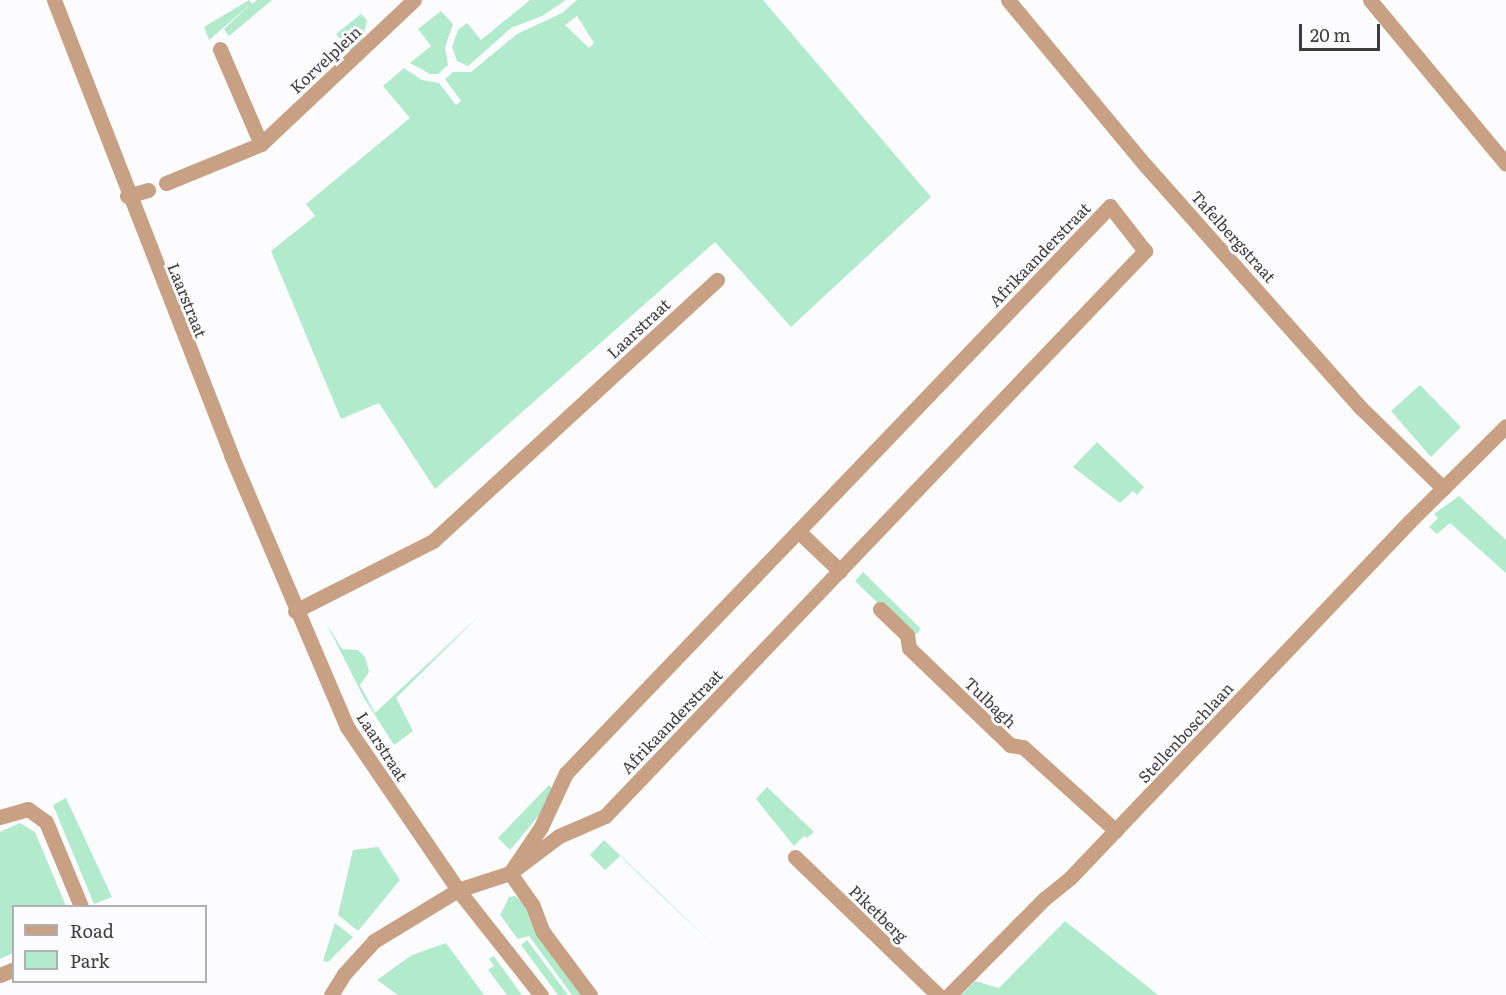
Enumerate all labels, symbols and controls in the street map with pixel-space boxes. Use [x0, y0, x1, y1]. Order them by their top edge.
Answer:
scale bar [1302, 12, 1383, 50]
street label: Korvelplein [286, 21, 364, 97]
text: 20 m [1310, 21, 1351, 48]
street label: Tafelbergstraat [1188, 186, 1280, 286]
street label: Afrikaanderstraat [984, 198, 1094, 310]
street label: Laarstraat [164, 260, 212, 340]
street label: Laarstraat [603, 294, 673, 362]
street label: Afrikaanderstraat [616, 665, 726, 777]
street label: Tulbagh [961, 673, 1021, 731]
street label: Stellenboschlaan [1134, 678, 1236, 786]
street label: Laarstraat [353, 708, 413, 784]
street label: Piketberg [846, 881, 912, 945]
legend [12, 905, 207, 983]
text: Road [70, 917, 114, 944]
text: Park [70, 947, 109, 974]

